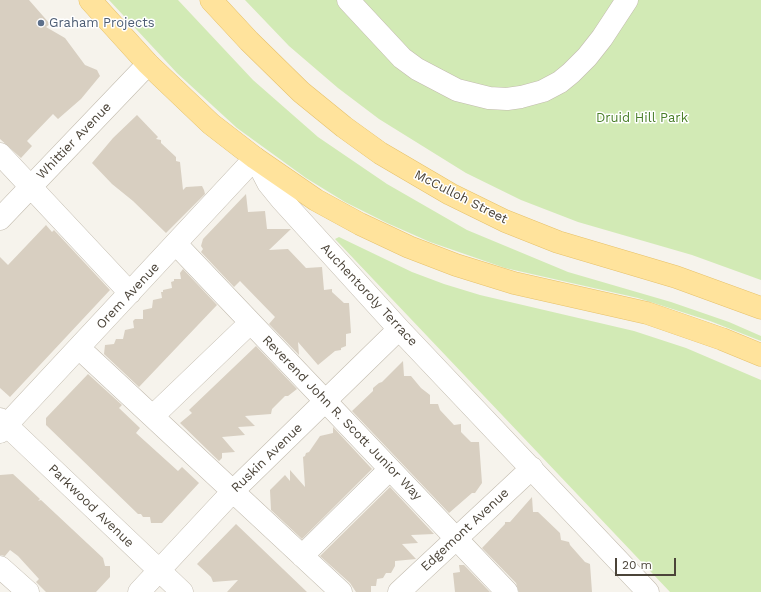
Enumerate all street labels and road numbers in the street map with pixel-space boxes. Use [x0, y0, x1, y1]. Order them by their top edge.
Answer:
street label: Whittier Avenue [33, 99, 115, 183]
street label: McCulloh Street [412, 167, 510, 227]
street label: Auchentoroly Terrace [317, 240, 421, 350]
street label: Orem Avenue [93, 260, 163, 332]
street label: Reverend John R. Scott Junior Way [259, 332, 425, 504]
street label: Ruskin Avenue [228, 420, 306, 496]
street label: Parkwood Avenue [45, 461, 137, 551]
street label: Edgemont Avenue [418, 485, 512, 575]

